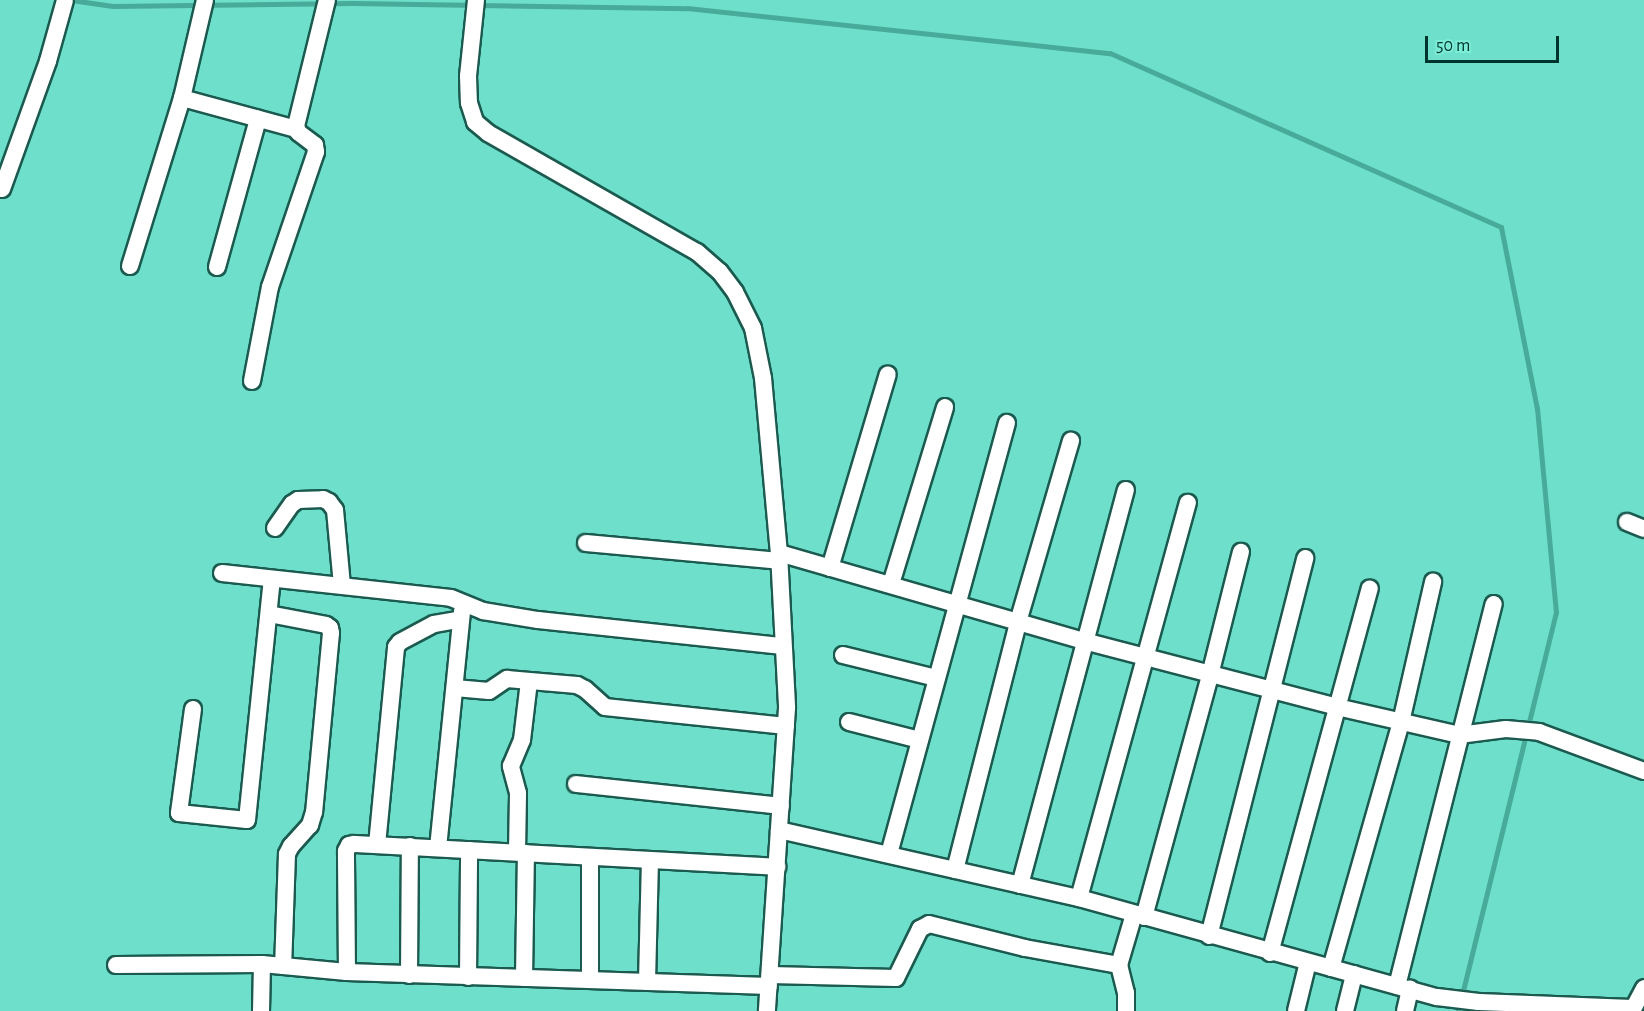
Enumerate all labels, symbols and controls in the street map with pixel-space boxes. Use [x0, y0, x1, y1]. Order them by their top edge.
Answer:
scale bar [1428, 24, 1562, 62]
text: 50 m [1436, 37, 1470, 55]

